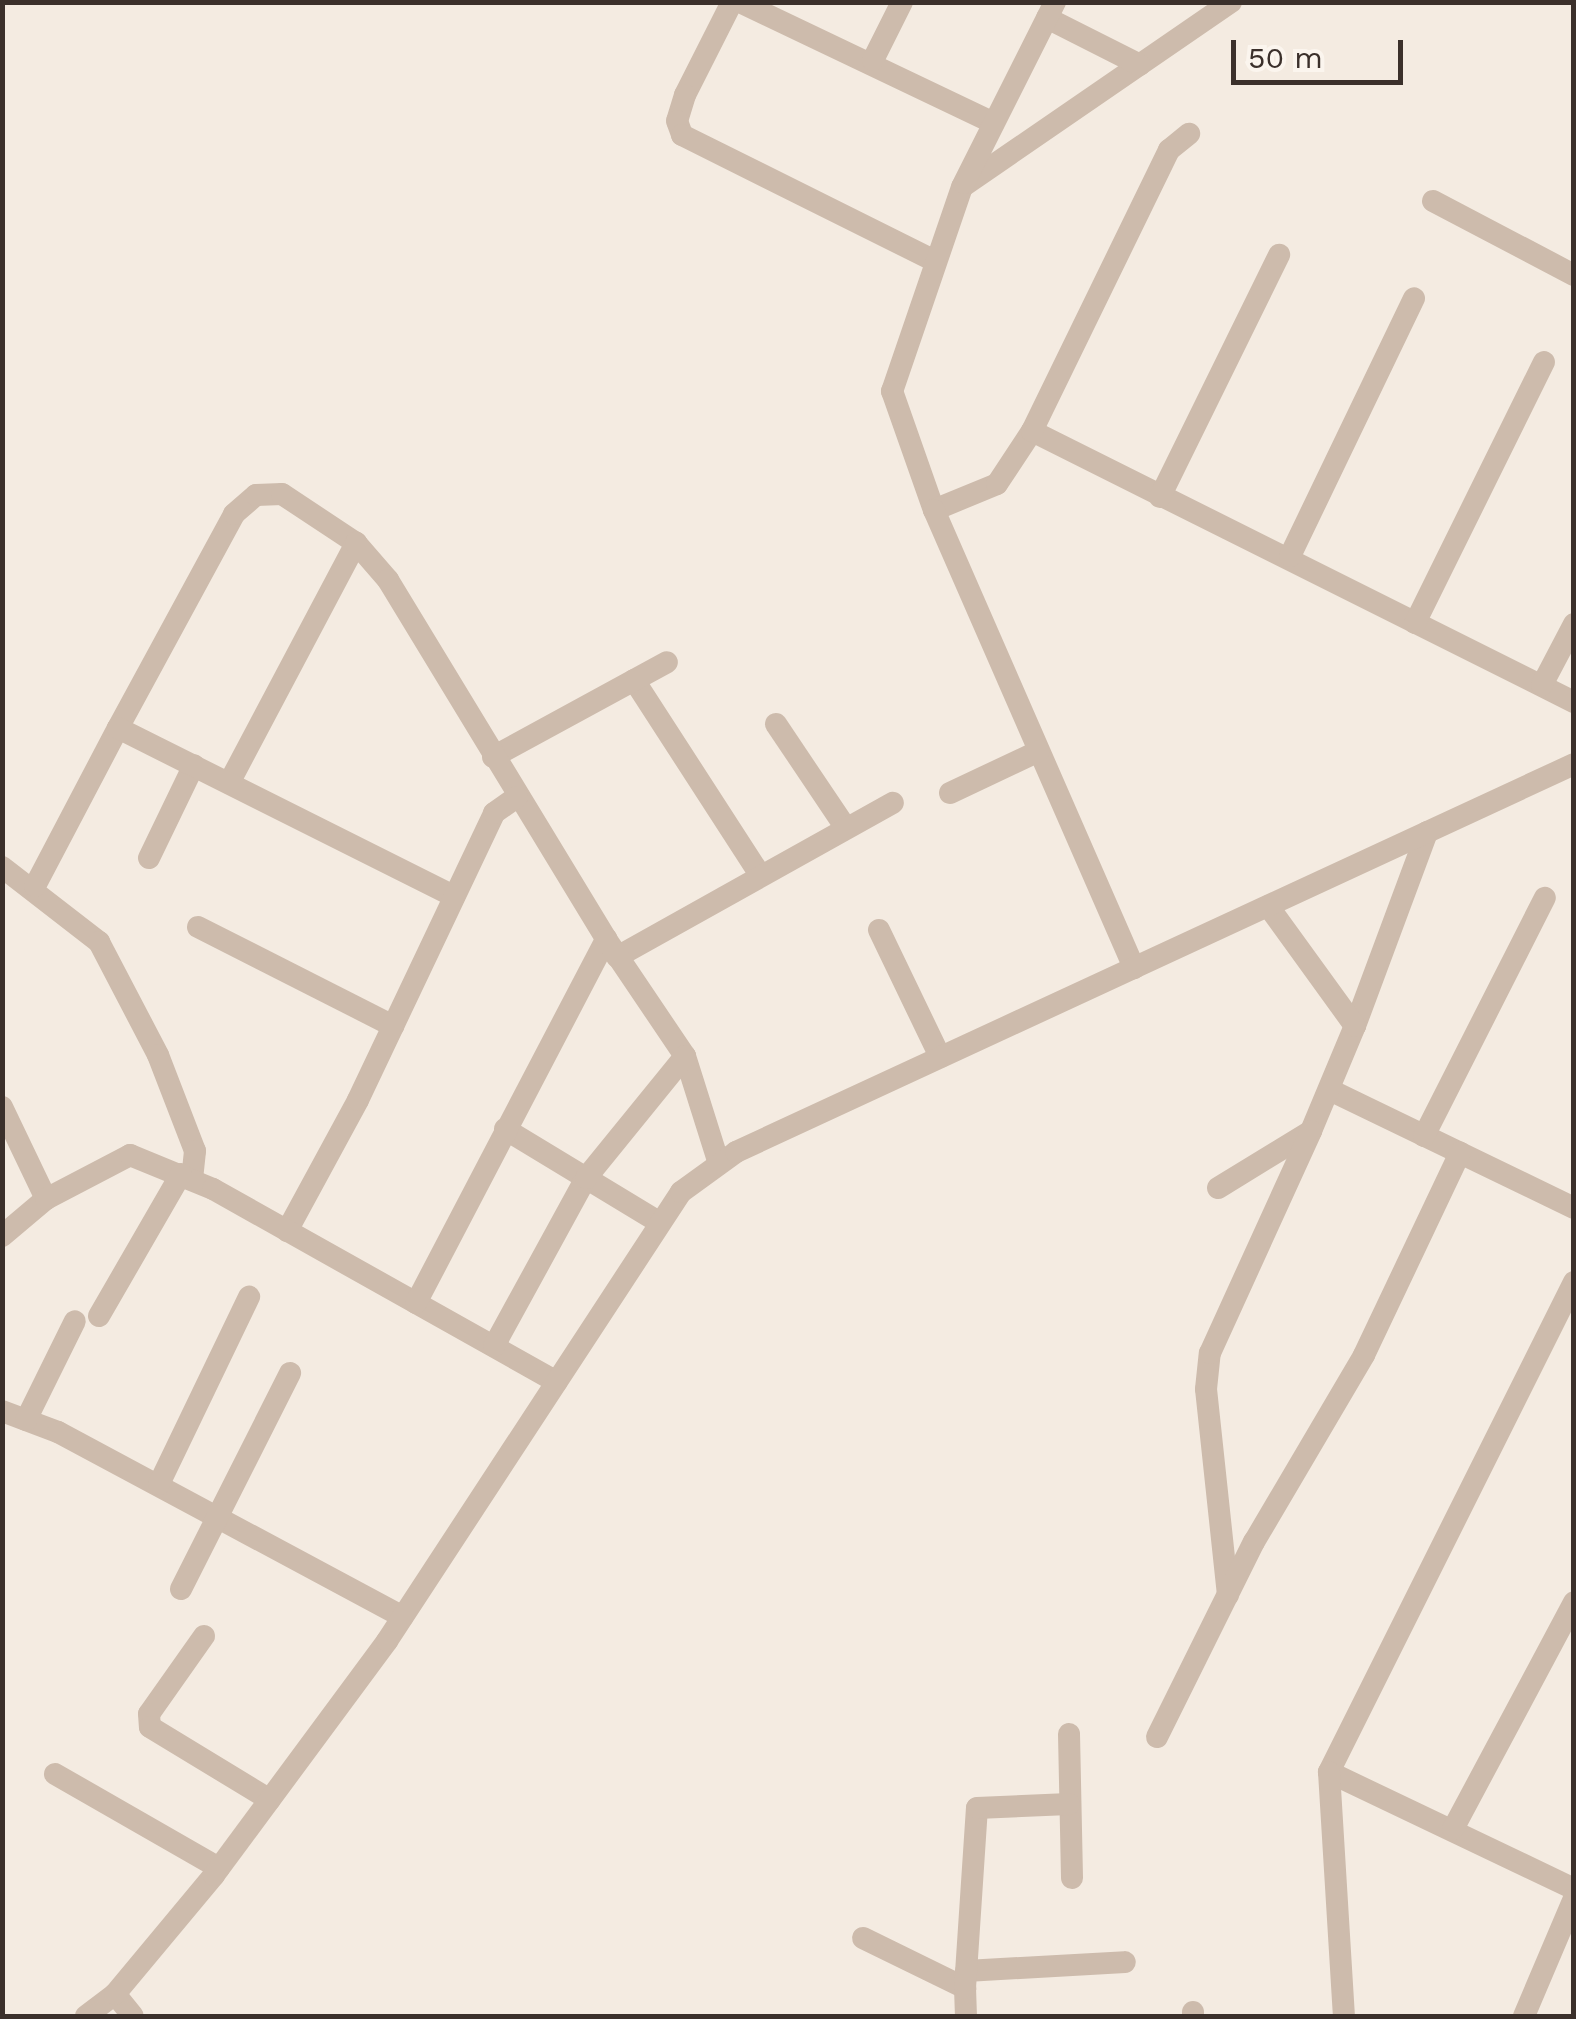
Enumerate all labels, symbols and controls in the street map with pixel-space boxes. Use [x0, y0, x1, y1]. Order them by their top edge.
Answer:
scale bar [1236, 20, 1408, 82]
text: 50 m [1248, 40, 1323, 75]

